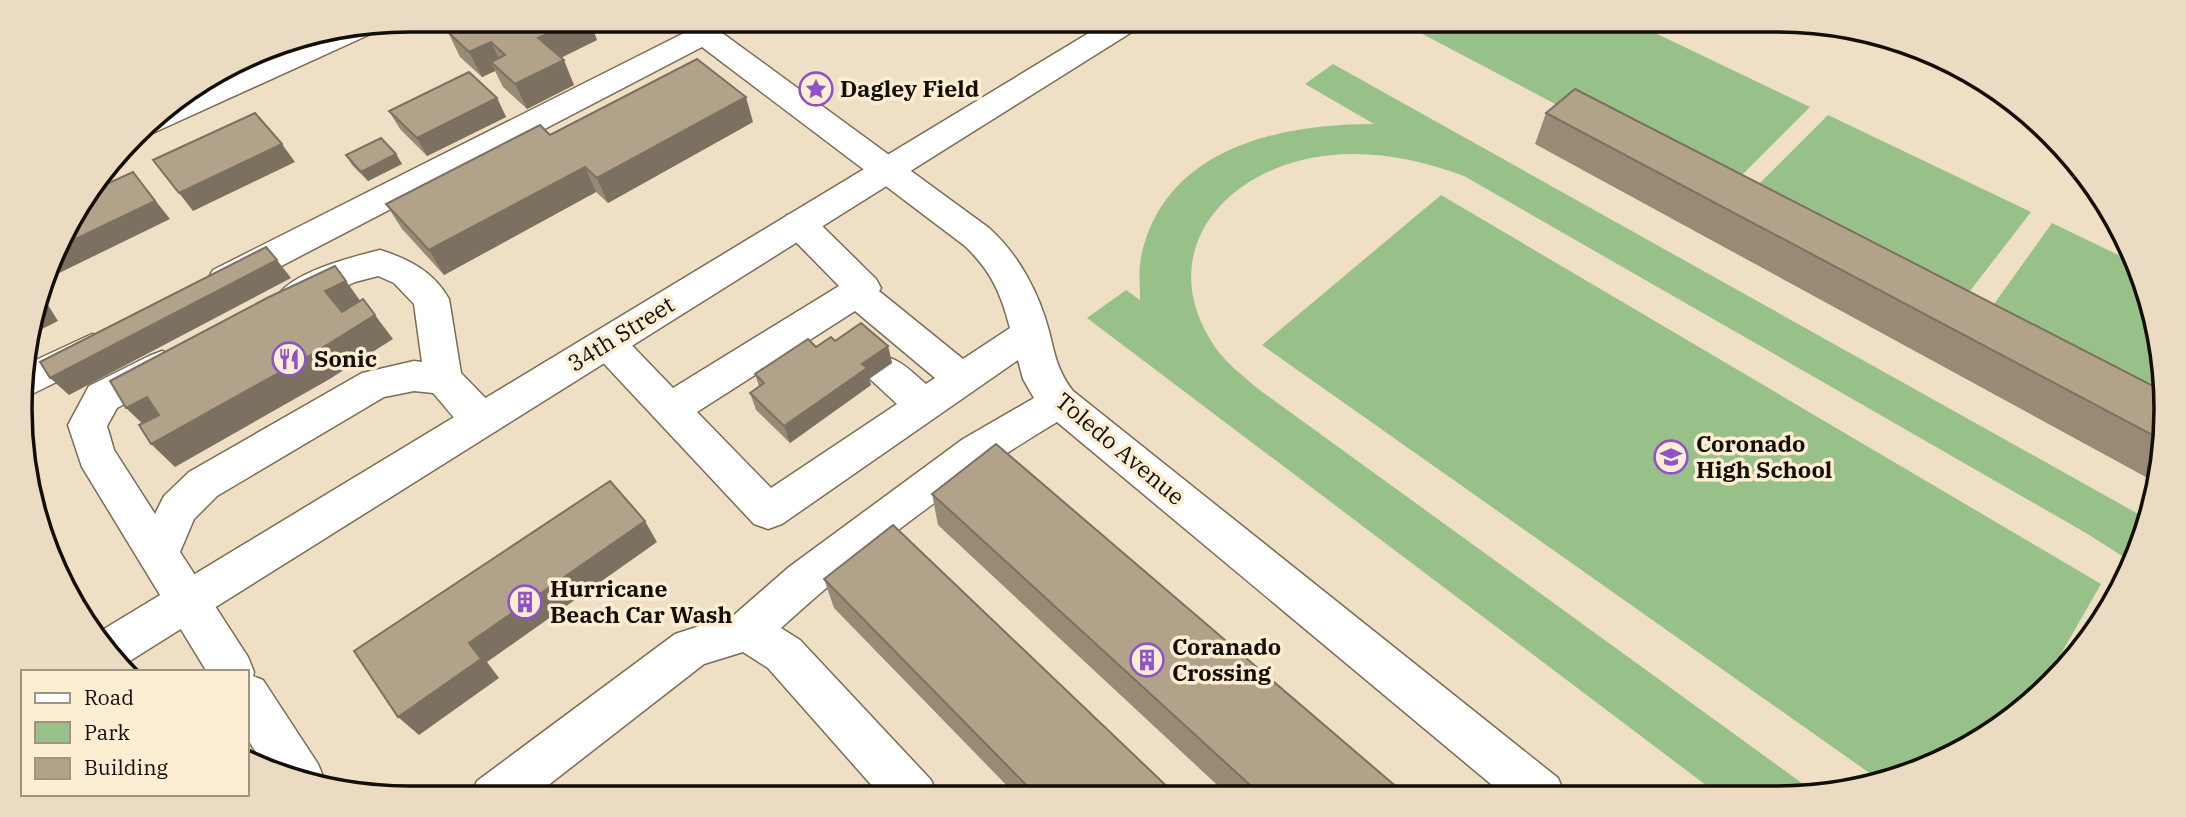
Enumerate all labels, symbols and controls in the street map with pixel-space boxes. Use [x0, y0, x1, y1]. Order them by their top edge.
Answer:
place icon: Dagley Field [797, 70, 835, 108]
place label: Dagley Field [840, 73, 979, 103]
street label: 34th Street [562, 289, 679, 378]
restaurant icon: Sonic [270, 340, 308, 378]
place label: Sonic [314, 343, 377, 373]
street label: Toledo Avenue [1050, 385, 1191, 511]
place label: Coronado High School [1696, 428, 1832, 484]
school or university icon: Coronado High School [1652, 438, 1690, 476]
place label: Hurricane Beach Car Wash [550, 573, 732, 629]
building icon: Hurricane Beach Car Wash [506, 583, 544, 621]
place label: Coranado Crossing [1172, 631, 1281, 687]
building icon: Coranado Crossing [1128, 641, 1166, 679]
legend [21, 670, 248, 796]
text: Road [84, 683, 134, 711]
text: Park [84, 718, 131, 746]
text: Building [84, 753, 169, 781]

